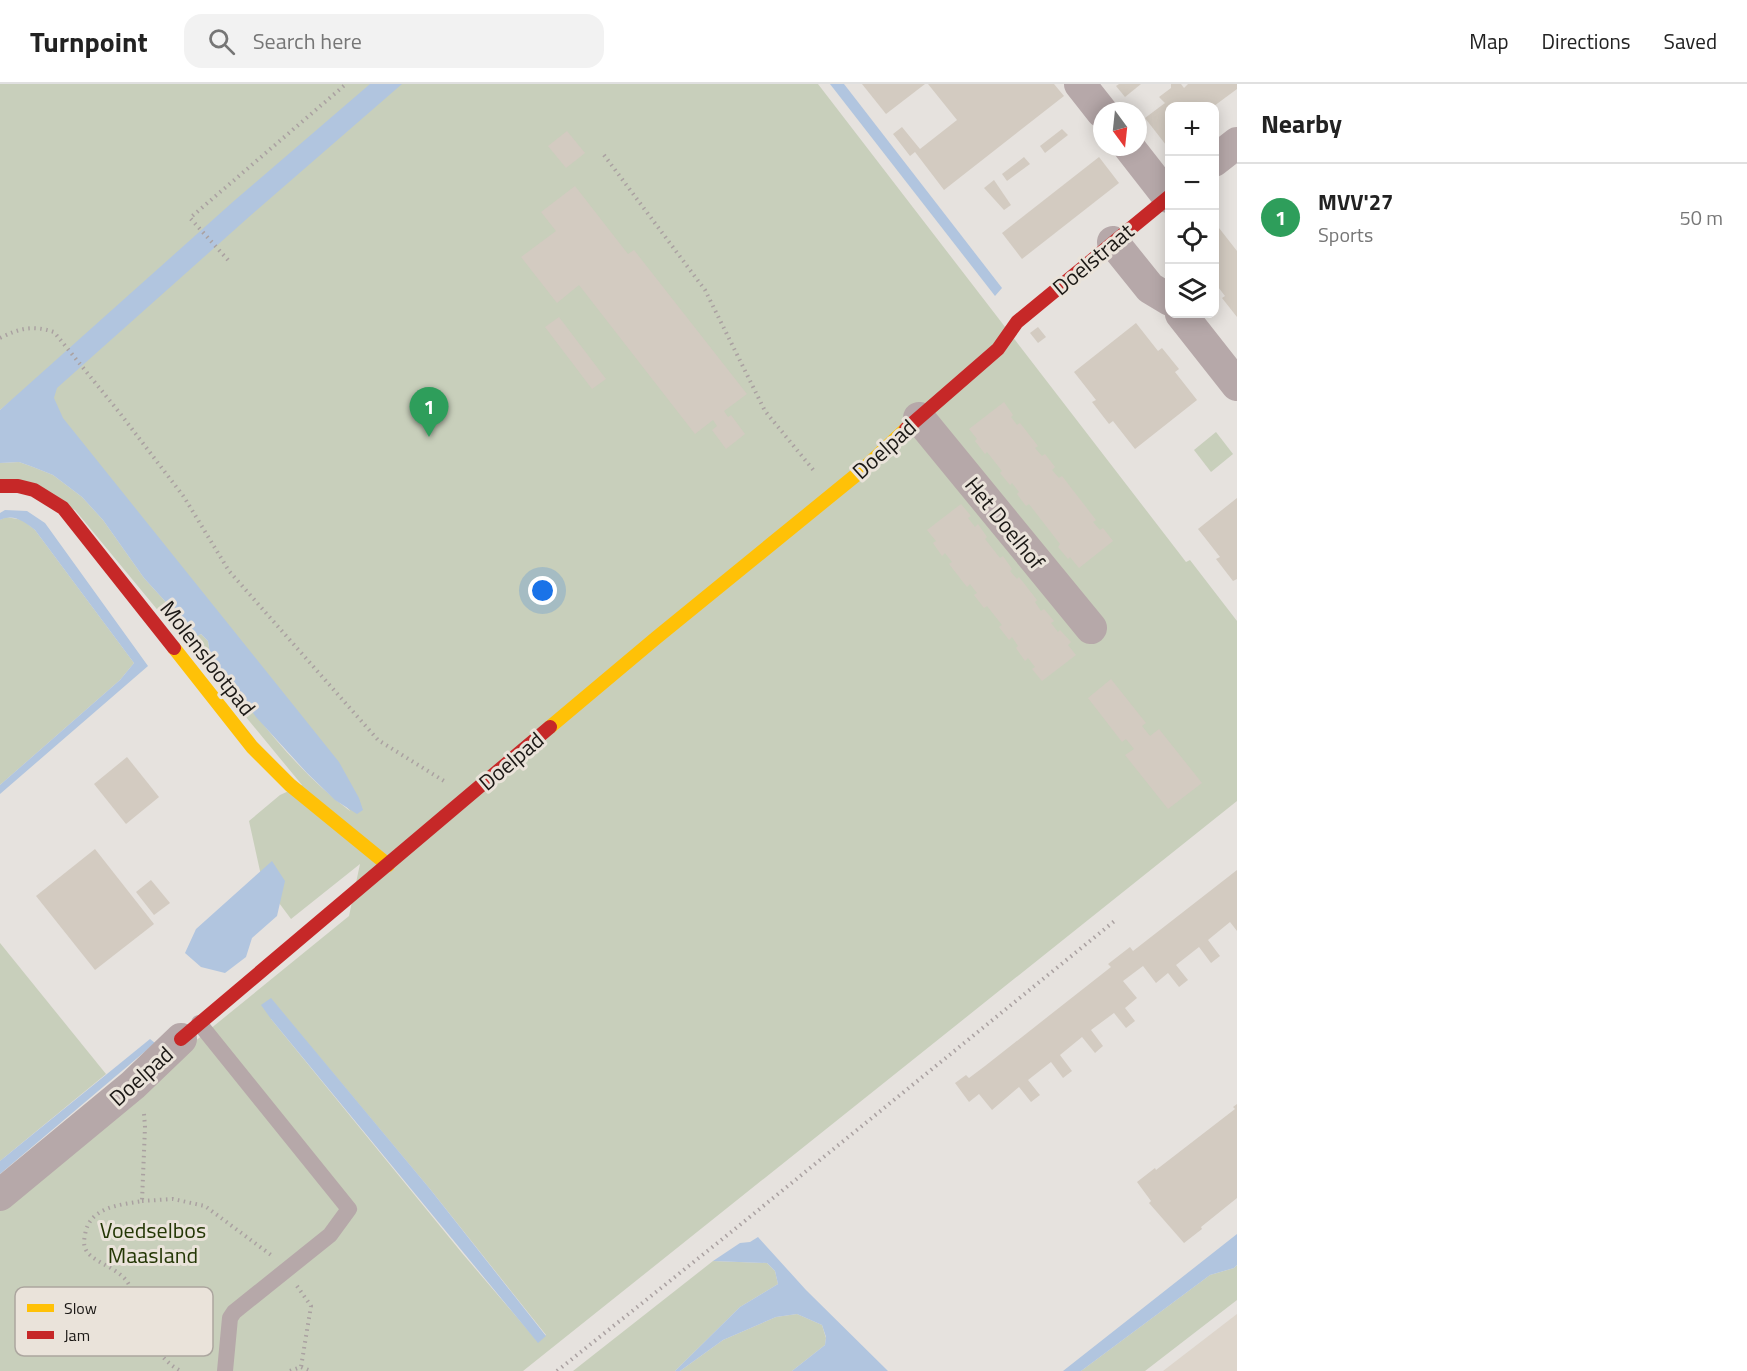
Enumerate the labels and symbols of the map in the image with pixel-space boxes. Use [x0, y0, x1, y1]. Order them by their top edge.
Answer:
north arrow [1093, 102, 1147, 156]
street label: Doelstraat [1045, 215, 1141, 303]
pin: 1 [410, 388, 448, 437]
street label: Doelpad [844, 411, 924, 487]
street label: Het Doelhof [957, 469, 1054, 577]
your location [528, 576, 557, 605]
street label: Molenslootpad [152, 593, 264, 723]
street label: Doelpad [471, 723, 551, 799]
street label: Doelpad [101, 1038, 181, 1114]
park label: Voedselbos Maasland [100, 1213, 206, 1272]
legend [15, 1287, 213, 1356]
text: Slow [64, 1296, 97, 1320]
text: Jam [64, 1323, 90, 1347]

